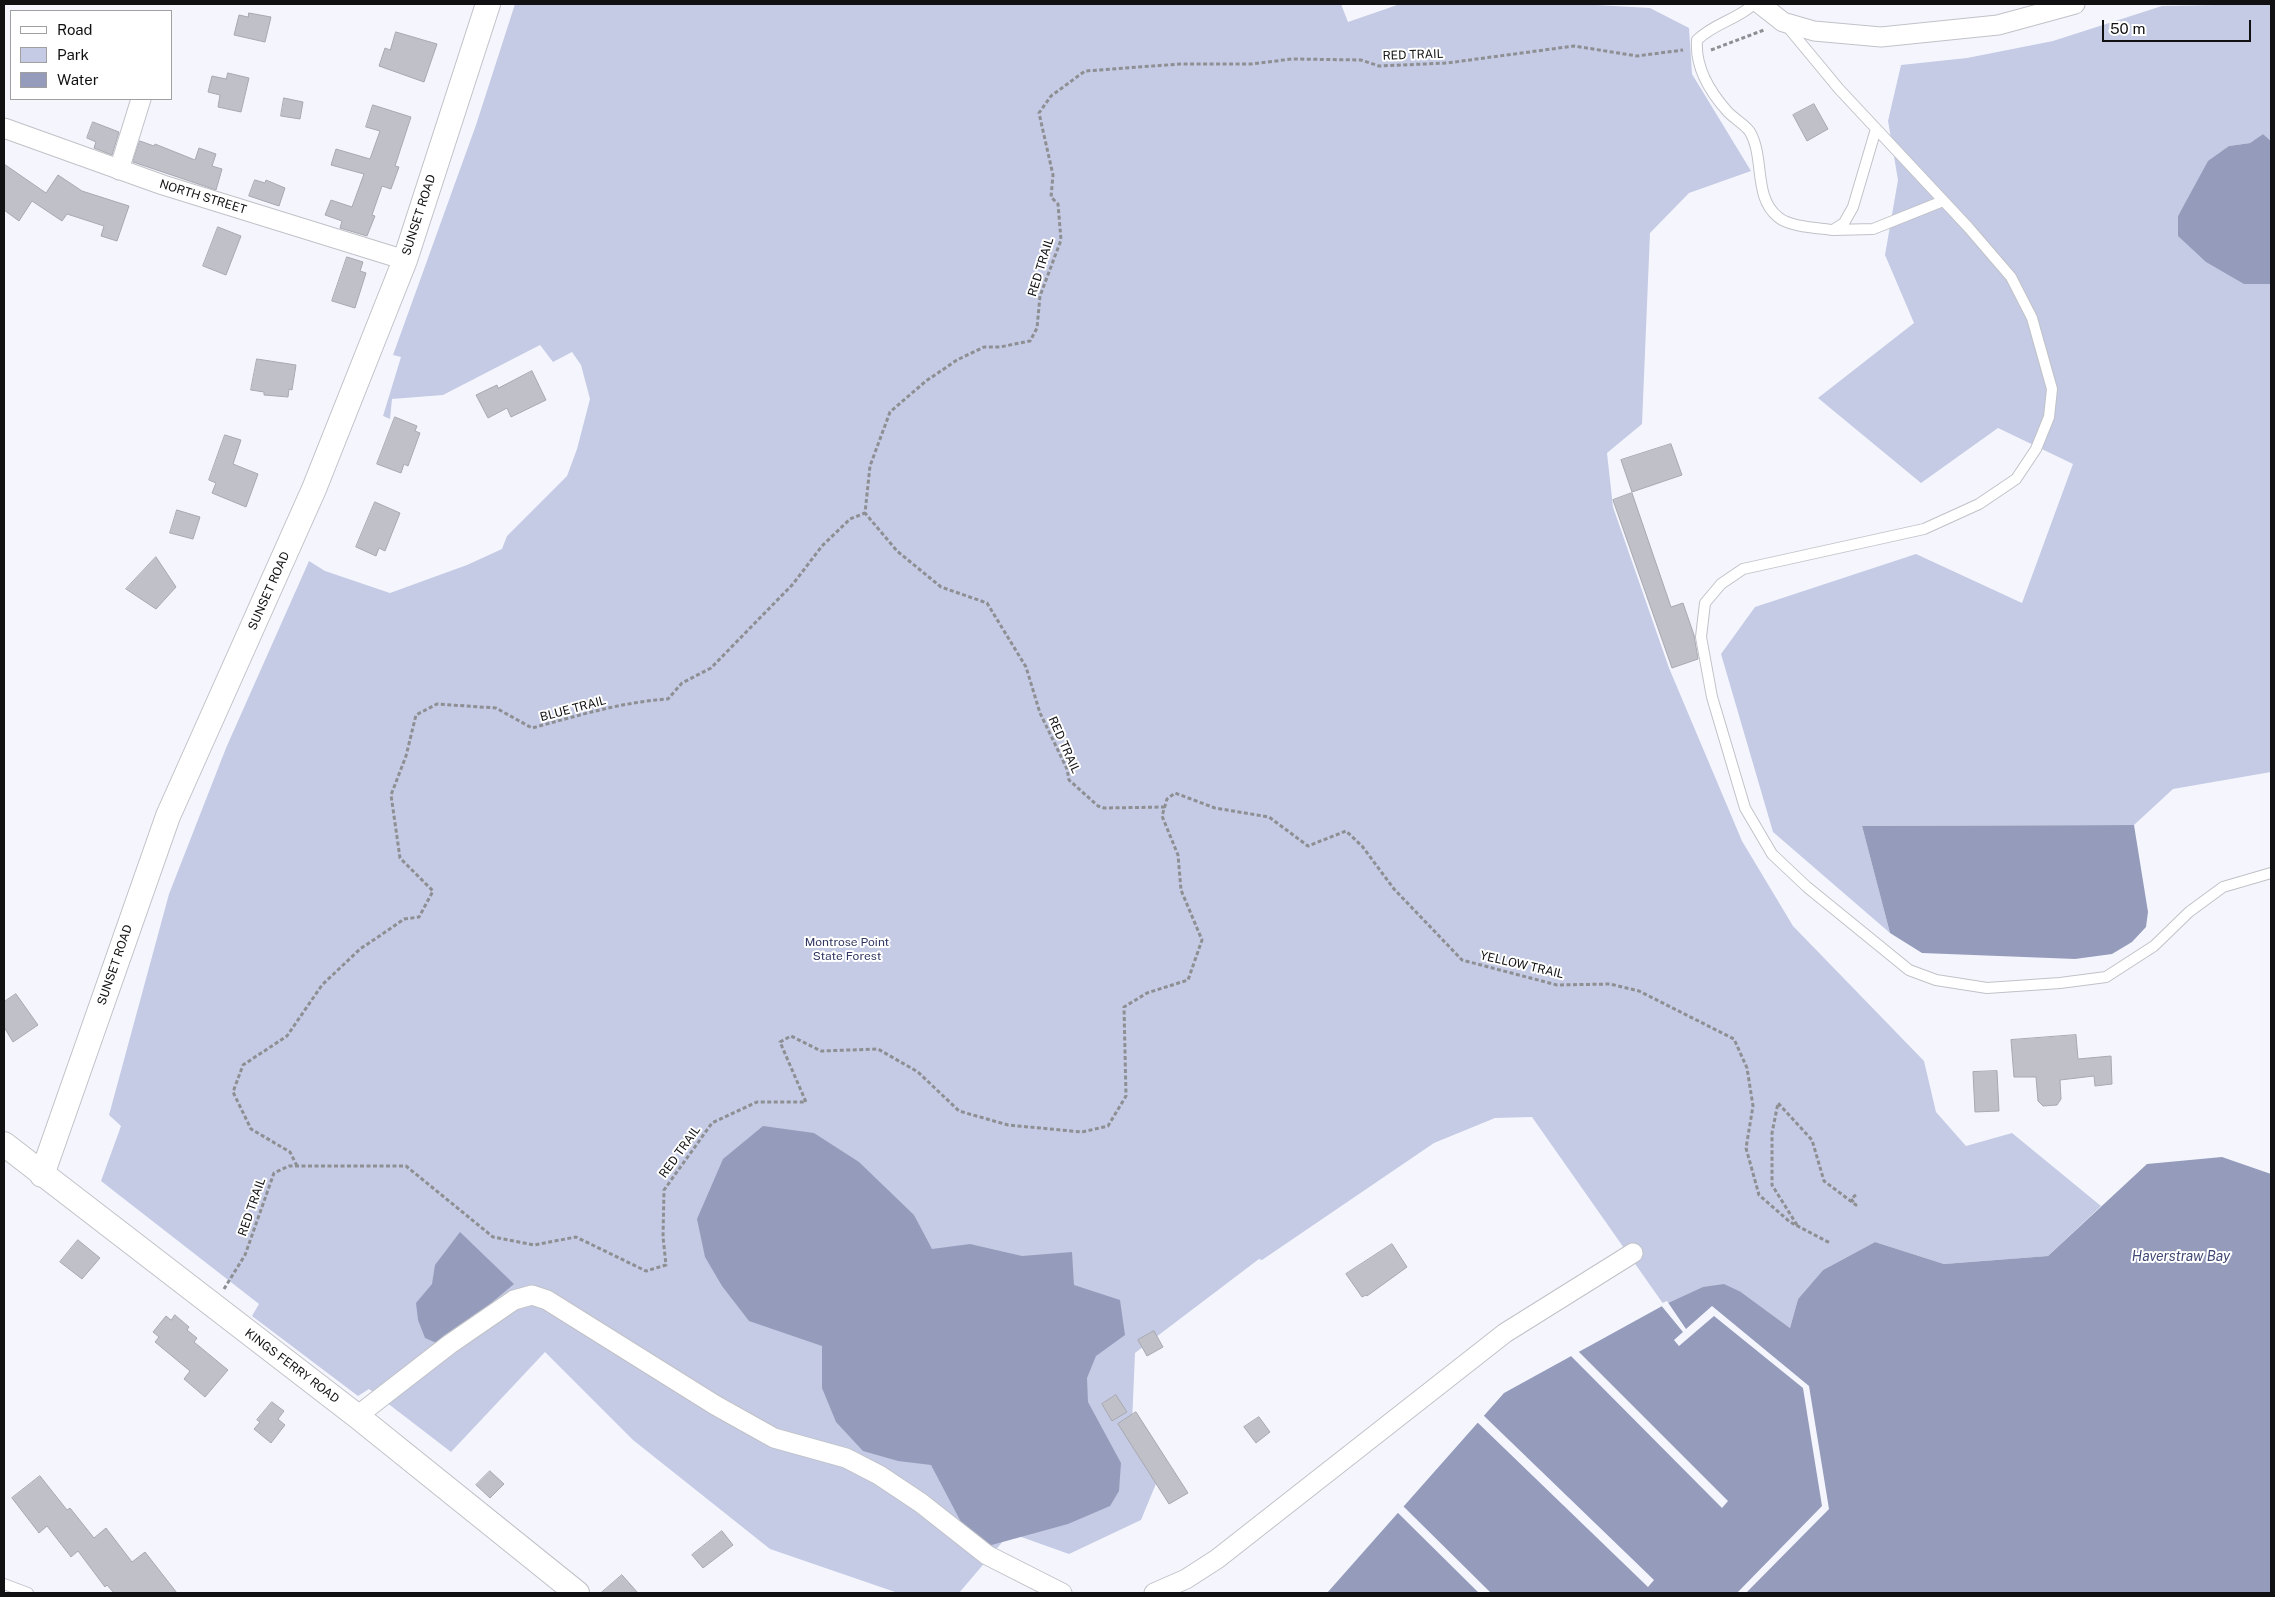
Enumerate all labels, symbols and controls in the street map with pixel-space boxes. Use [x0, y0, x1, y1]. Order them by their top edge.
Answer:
legend [10, 10, 172, 100]
scale bar [2105, 10, 2254, 42]
text: 50 m [2110, 20, 2145, 37]
text: Road [57, 21, 93, 38]
text: Park [57, 46, 89, 63]
street label: RED TRAIL [1382, 47, 1444, 63]
text: Water [57, 71, 99, 88]
street label: SUNSET ROAD [399, 173, 439, 257]
street label: NORTH STREET [158, 177, 248, 217]
street label: RED TRAIL [1025, 236, 1057, 298]
street label: SUNSET ROAD [245, 550, 293, 632]
street label: BLUE TRAIL [538, 693, 608, 725]
street label: RED TRAIL [1045, 714, 1083, 776]
street label: SUNSET ROAD [94, 923, 136, 1007]
park label: Montrose Point State Forest [805, 935, 889, 963]
street label: YELLOW TRAIL [1479, 948, 1565, 982]
street label: RED TRAIL [656, 1123, 704, 1181]
street label: RED TRAIL [235, 1176, 269, 1238]
water label: Haverstraw Bay [2132, 1249, 2230, 1265]
street label: KINGS FERRY ROAD [242, 1326, 342, 1406]

